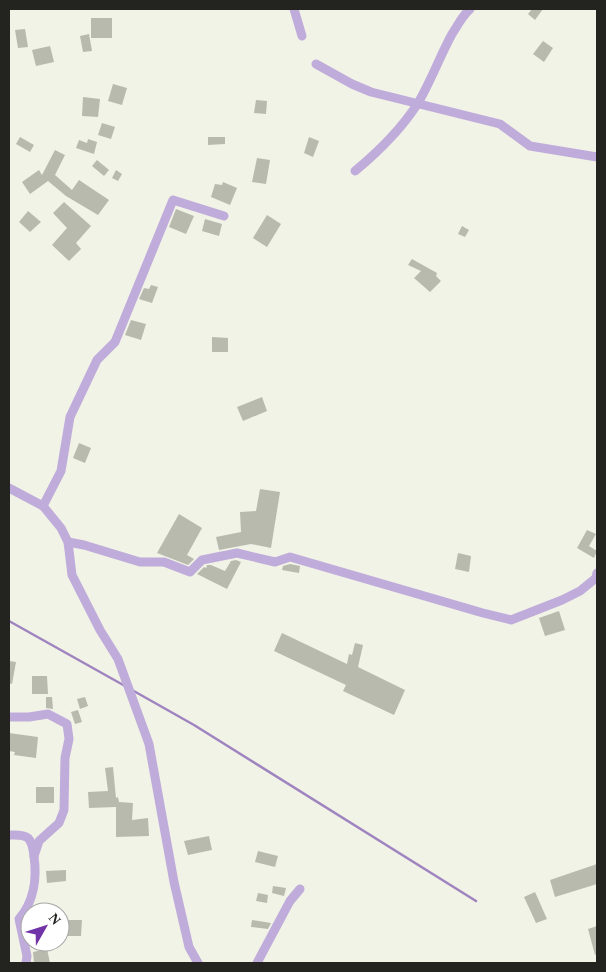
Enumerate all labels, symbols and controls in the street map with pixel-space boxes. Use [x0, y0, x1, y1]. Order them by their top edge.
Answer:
north arrow [20, 902, 70, 952]
text: N [46, 910, 64, 928]

